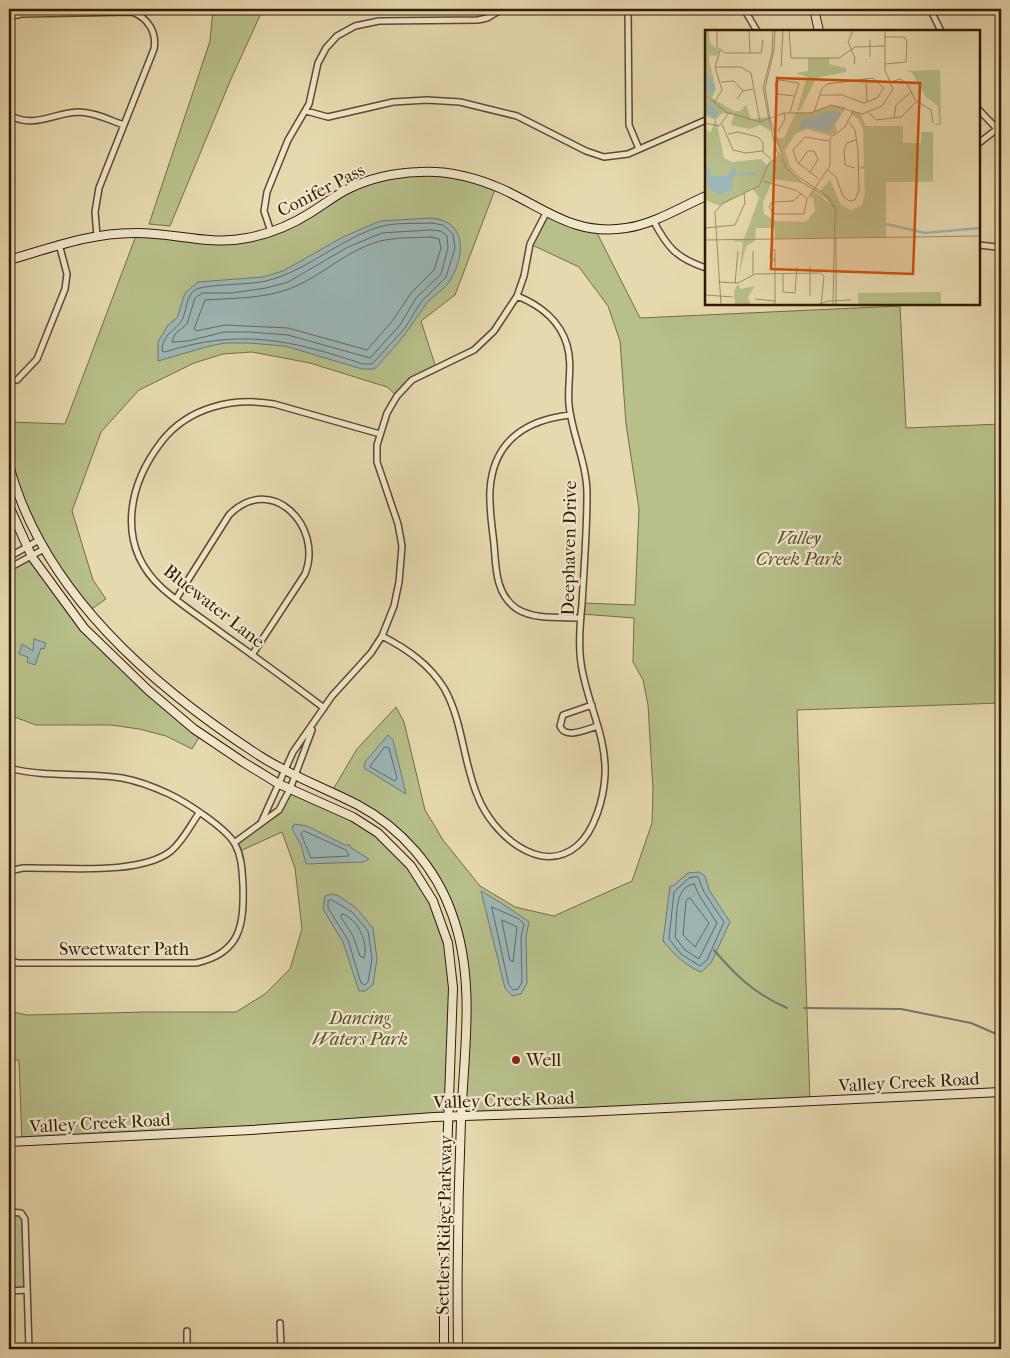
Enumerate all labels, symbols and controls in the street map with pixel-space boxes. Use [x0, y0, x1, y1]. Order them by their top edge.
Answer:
inset map [705, 30, 980, 305]
street label: Conifer Pass [274, 159, 369, 221]
street label: Deephaven Drive [558, 480, 581, 616]
park label: Valley Creek Park [756, 528, 842, 570]
street label: Bluewater Lane [159, 560, 268, 652]
street label: Sweetwater Path [59, 939, 189, 960]
park label: Dancing Waters Park [312, 1008, 408, 1050]
place label: Well [525, 1050, 561, 1071]
marker: Well [510, 1054, 522, 1066]
street label: Valley Creek Road [837, 1068, 980, 1097]
street label: Valley Creek Road [432, 1088, 575, 1113]
street label: Valley Creek Road [28, 1109, 171, 1138]
street label: Settlers Ridge Parkway [432, 1133, 457, 1315]

